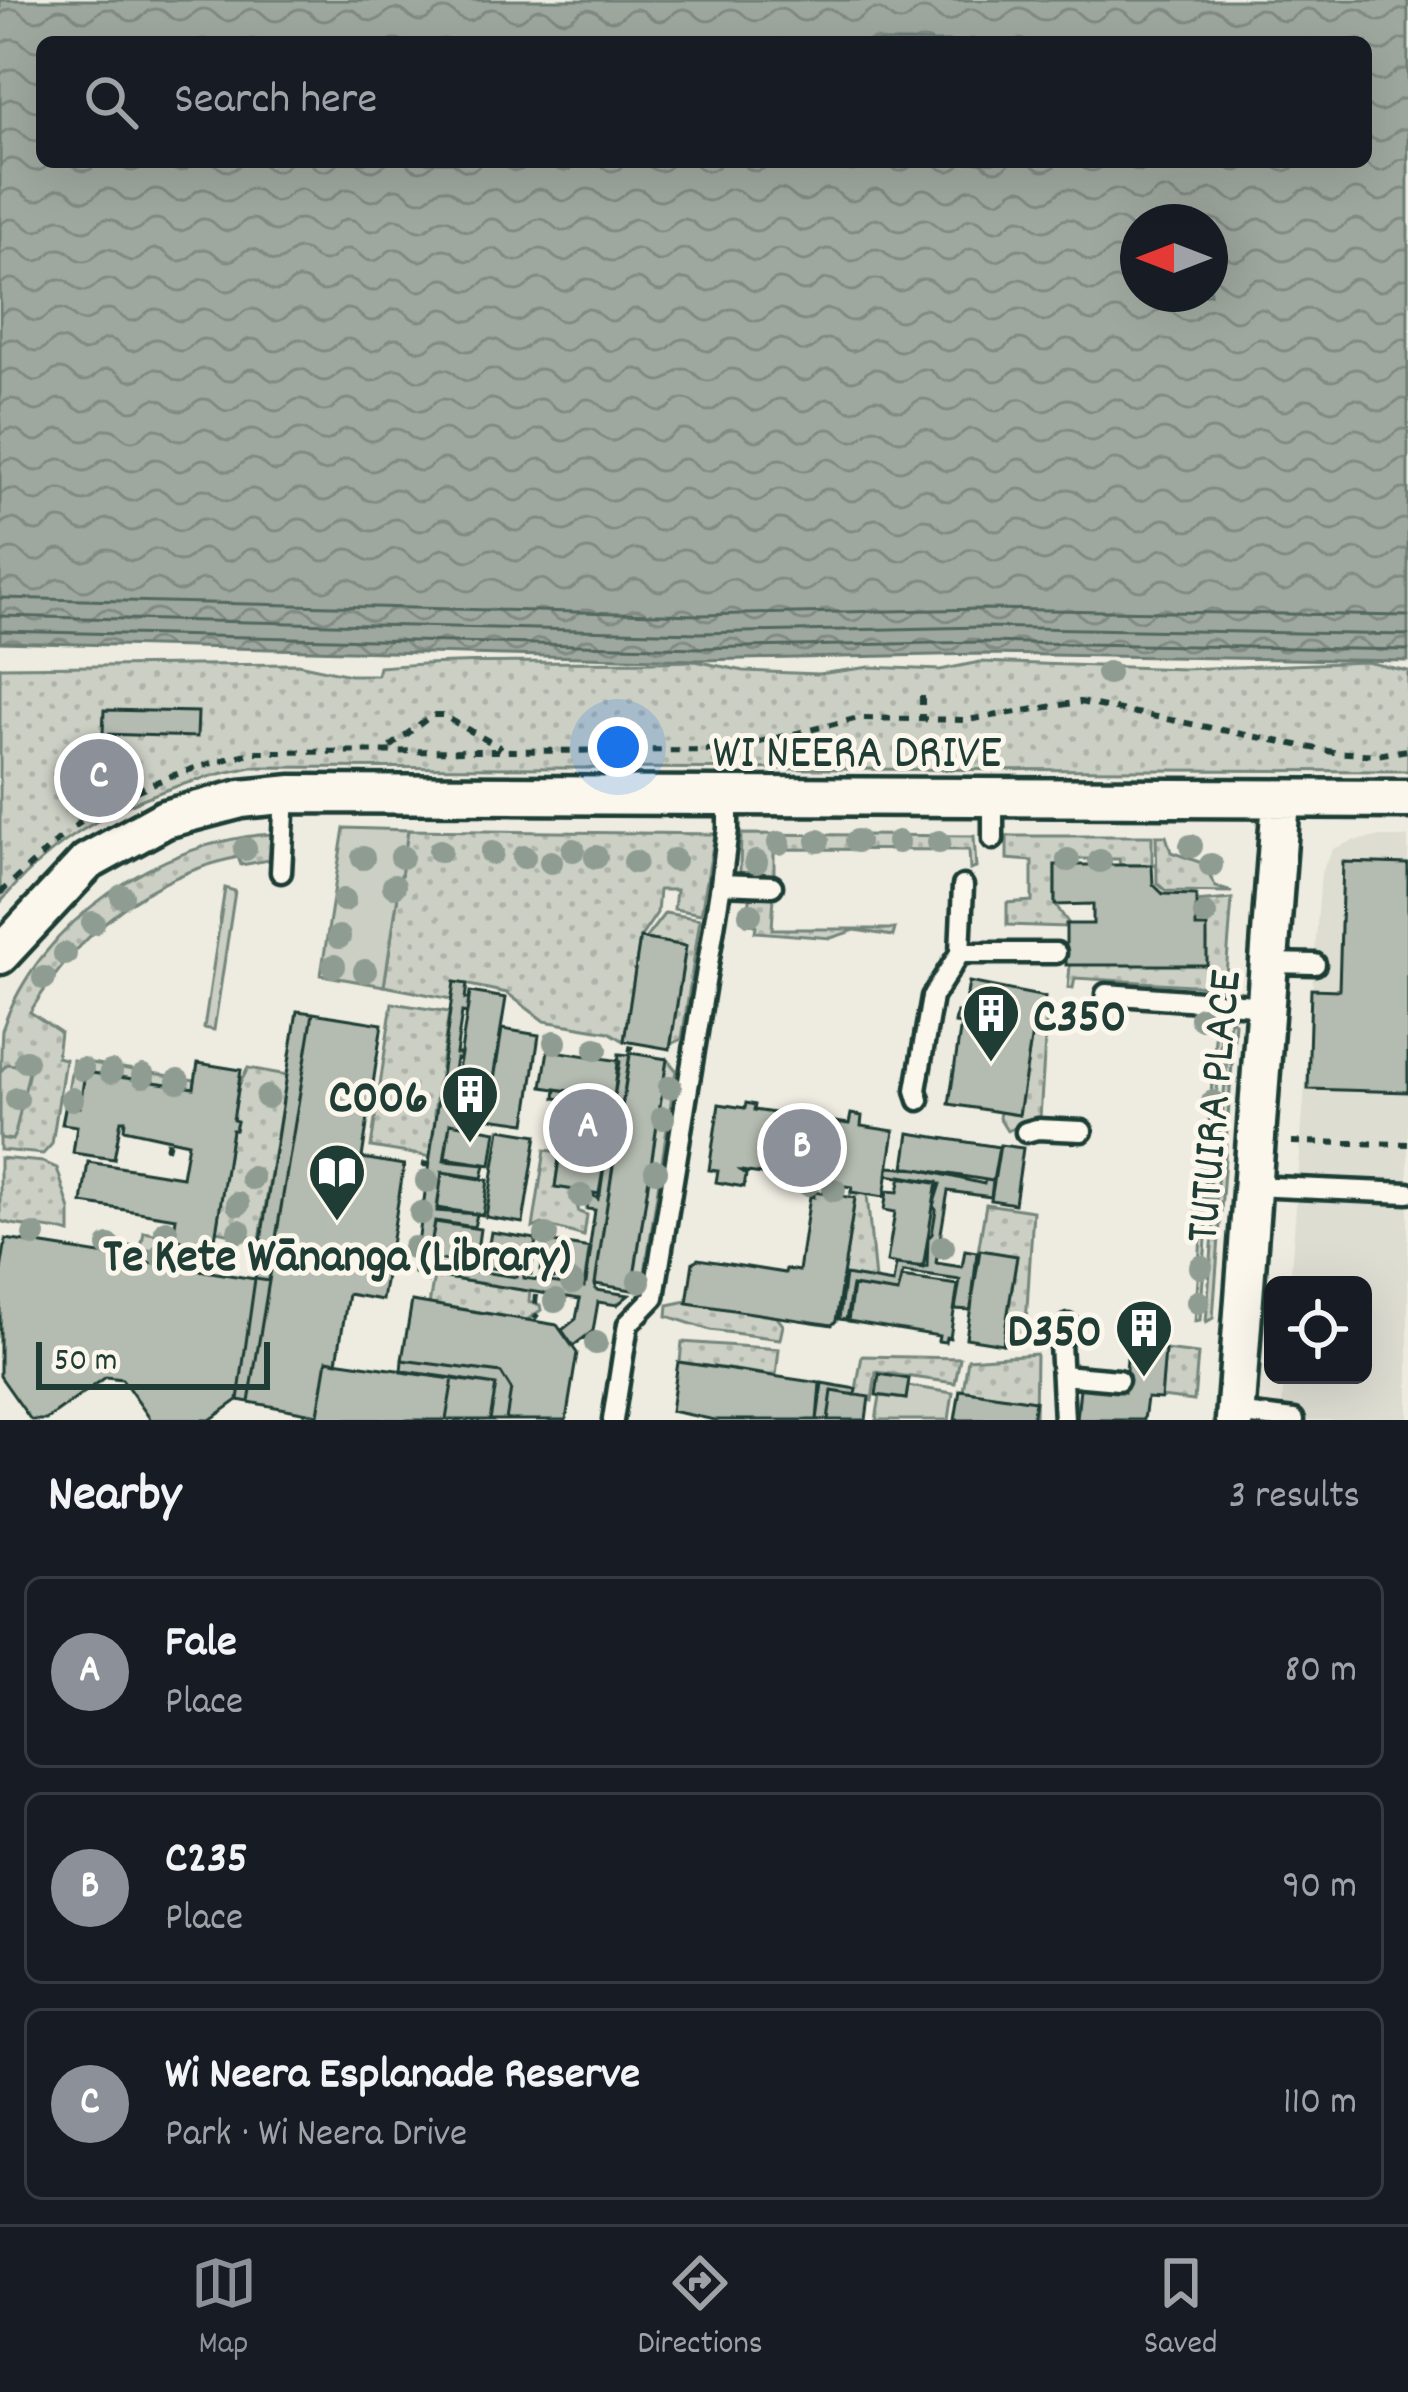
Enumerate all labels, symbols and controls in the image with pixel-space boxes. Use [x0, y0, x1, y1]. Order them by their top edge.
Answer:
search box [36, 36, 1372, 168]
icon: search [78, 69, 144, 135]
text: Search here [174, 70, 377, 134]
north arrow [1120, 204, 1228, 312]
your location [588, 717, 648, 777]
street label: WI NEERA DRIVE [712, 722, 1002, 791]
pin: C [60, 733, 138, 823]
street label: TUTUIRA PLACE [1171, 967, 1264, 1246]
building icon: C350 [960, 982, 1022, 1064]
place label: C350 [1033, 986, 1126, 1055]
building icon: C006 [439, 1063, 501, 1145]
place label: C006 [328, 1067, 428, 1136]
pin: A [549, 1083, 627, 1173]
pin: B [763, 1103, 841, 1193]
library icon: Te Kete Wānanga (Library) [306, 1141, 368, 1223]
place label: Te Kete Wānanga (Library) [103, 1226, 571, 1295]
map controls [1264, 1276, 1372, 1384]
button: locate [1264, 1276, 1372, 1384]
building icon: D350 [1113, 1297, 1175, 1379]
place label: D350 [1008, 1301, 1102, 1370]
scale bar [36, 1336, 270, 1389]
text: 50 m [54, 1339, 118, 1386]
text: Nearby [48, 1462, 181, 1534]
text: 3 results [1229, 1471, 1360, 1526]
text: Fale [165, 1613, 237, 1677]
text: A [79, 1645, 101, 1700]
text: 80 m [1284, 1645, 1357, 1700]
text: Place [165, 1677, 243, 1732]
text: C235 [165, 1829, 248, 1893]
text: B [81, 1861, 99, 1916]
text: 90 m [1282, 1861, 1357, 1916]
text: Place [165, 1893, 243, 1948]
text: Wi Neera Esplanade Reserve [165, 2045, 640, 2109]
text: C [80, 2077, 100, 2132]
text: 110 m [1283, 2077, 1357, 2132]
text: Park · Wi Neera Drive [165, 2109, 467, 2164]
tab: Map [191, 2250, 257, 2369]
tab: Directions [638, 2250, 763, 2369]
tab: Saved [1144, 2250, 1217, 2369]

